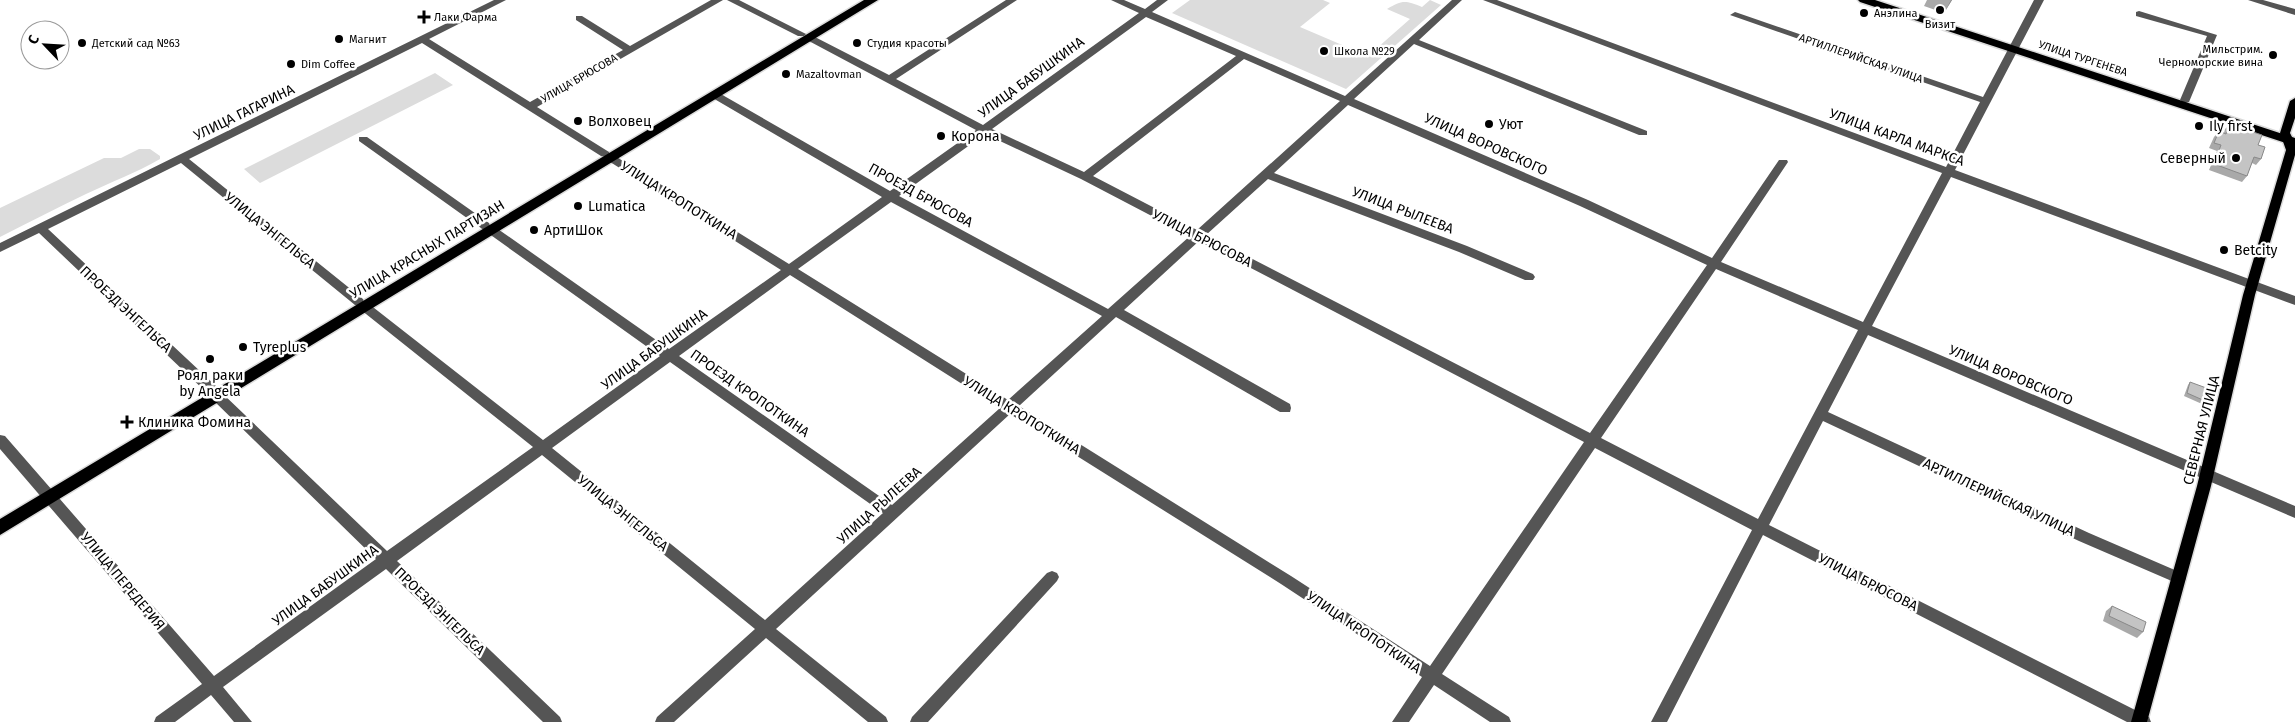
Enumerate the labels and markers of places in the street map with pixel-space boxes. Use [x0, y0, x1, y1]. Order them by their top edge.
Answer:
marker: Визит [1934, 4, 1946, 16]
marker: Анэлина [1858, 7, 1870, 19]
place label: Анэлина [1874, 7, 1917, 20]
marker: Лаки Фарма [418, 11, 430, 23]
place label: Лаки Фарма [434, 11, 497, 24]
place label: Визит [1925, 18, 1955, 31]
marker: Магнит [333, 33, 345, 45]
place label: Магнит [349, 33, 386, 46]
marker: Детский сад №63 [76, 37, 88, 49]
place label: Детский сад №63 [91, 37, 180, 50]
marker: Студия красоты [851, 37, 863, 49]
place label: Студия красоты [867, 37, 947, 50]
place label: Мильстрим. Черноморские вина [2159, 43, 2263, 69]
marker: Школа №29 [1318, 45, 1330, 57]
place label: Школа №29 [1334, 45, 1395, 58]
marker: Мильстрим. Черноморские вина [2267, 49, 2279, 61]
marker: Dim Coffee [285, 58, 297, 70]
place label: Dim Coffee [301, 58, 355, 71]
marker: Mazaltovman [780, 68, 792, 80]
place label: Mazaltovman [796, 68, 862, 81]
place label: Волховец [588, 113, 651, 130]
marker: Волховец [572, 115, 584, 127]
place label: Уют [1499, 116, 1524, 133]
marker: Уют [1483, 118, 1495, 130]
place label: Ily first [2209, 118, 2253, 135]
marker: Ily first [2193, 120, 2205, 132]
place label: Корона [951, 128, 1000, 145]
marker: Корона [935, 130, 947, 142]
place label: Северный [2160, 150, 2226, 167]
marker: Северный [2230, 152, 2242, 164]
place label: Lumatica [588, 198, 646, 215]
marker: Lumatica [572, 200, 584, 212]
place label: АртиШок [544, 222, 604, 239]
marker: АртиШок [528, 224, 540, 236]
place label: Betcity [2234, 242, 2278, 259]
marker: Betcity [2218, 244, 2230, 256]
place label: Tyreplus [253, 339, 307, 356]
marker: Tyreplus [237, 341, 249, 353]
marker: Роял раки by Angela [204, 353, 216, 365]
place label: Роял раки by Angela [177, 367, 243, 400]
place label: Клиника Фомина [138, 414, 251, 431]
marker: Клиника Фомина [120, 415, 134, 429]

